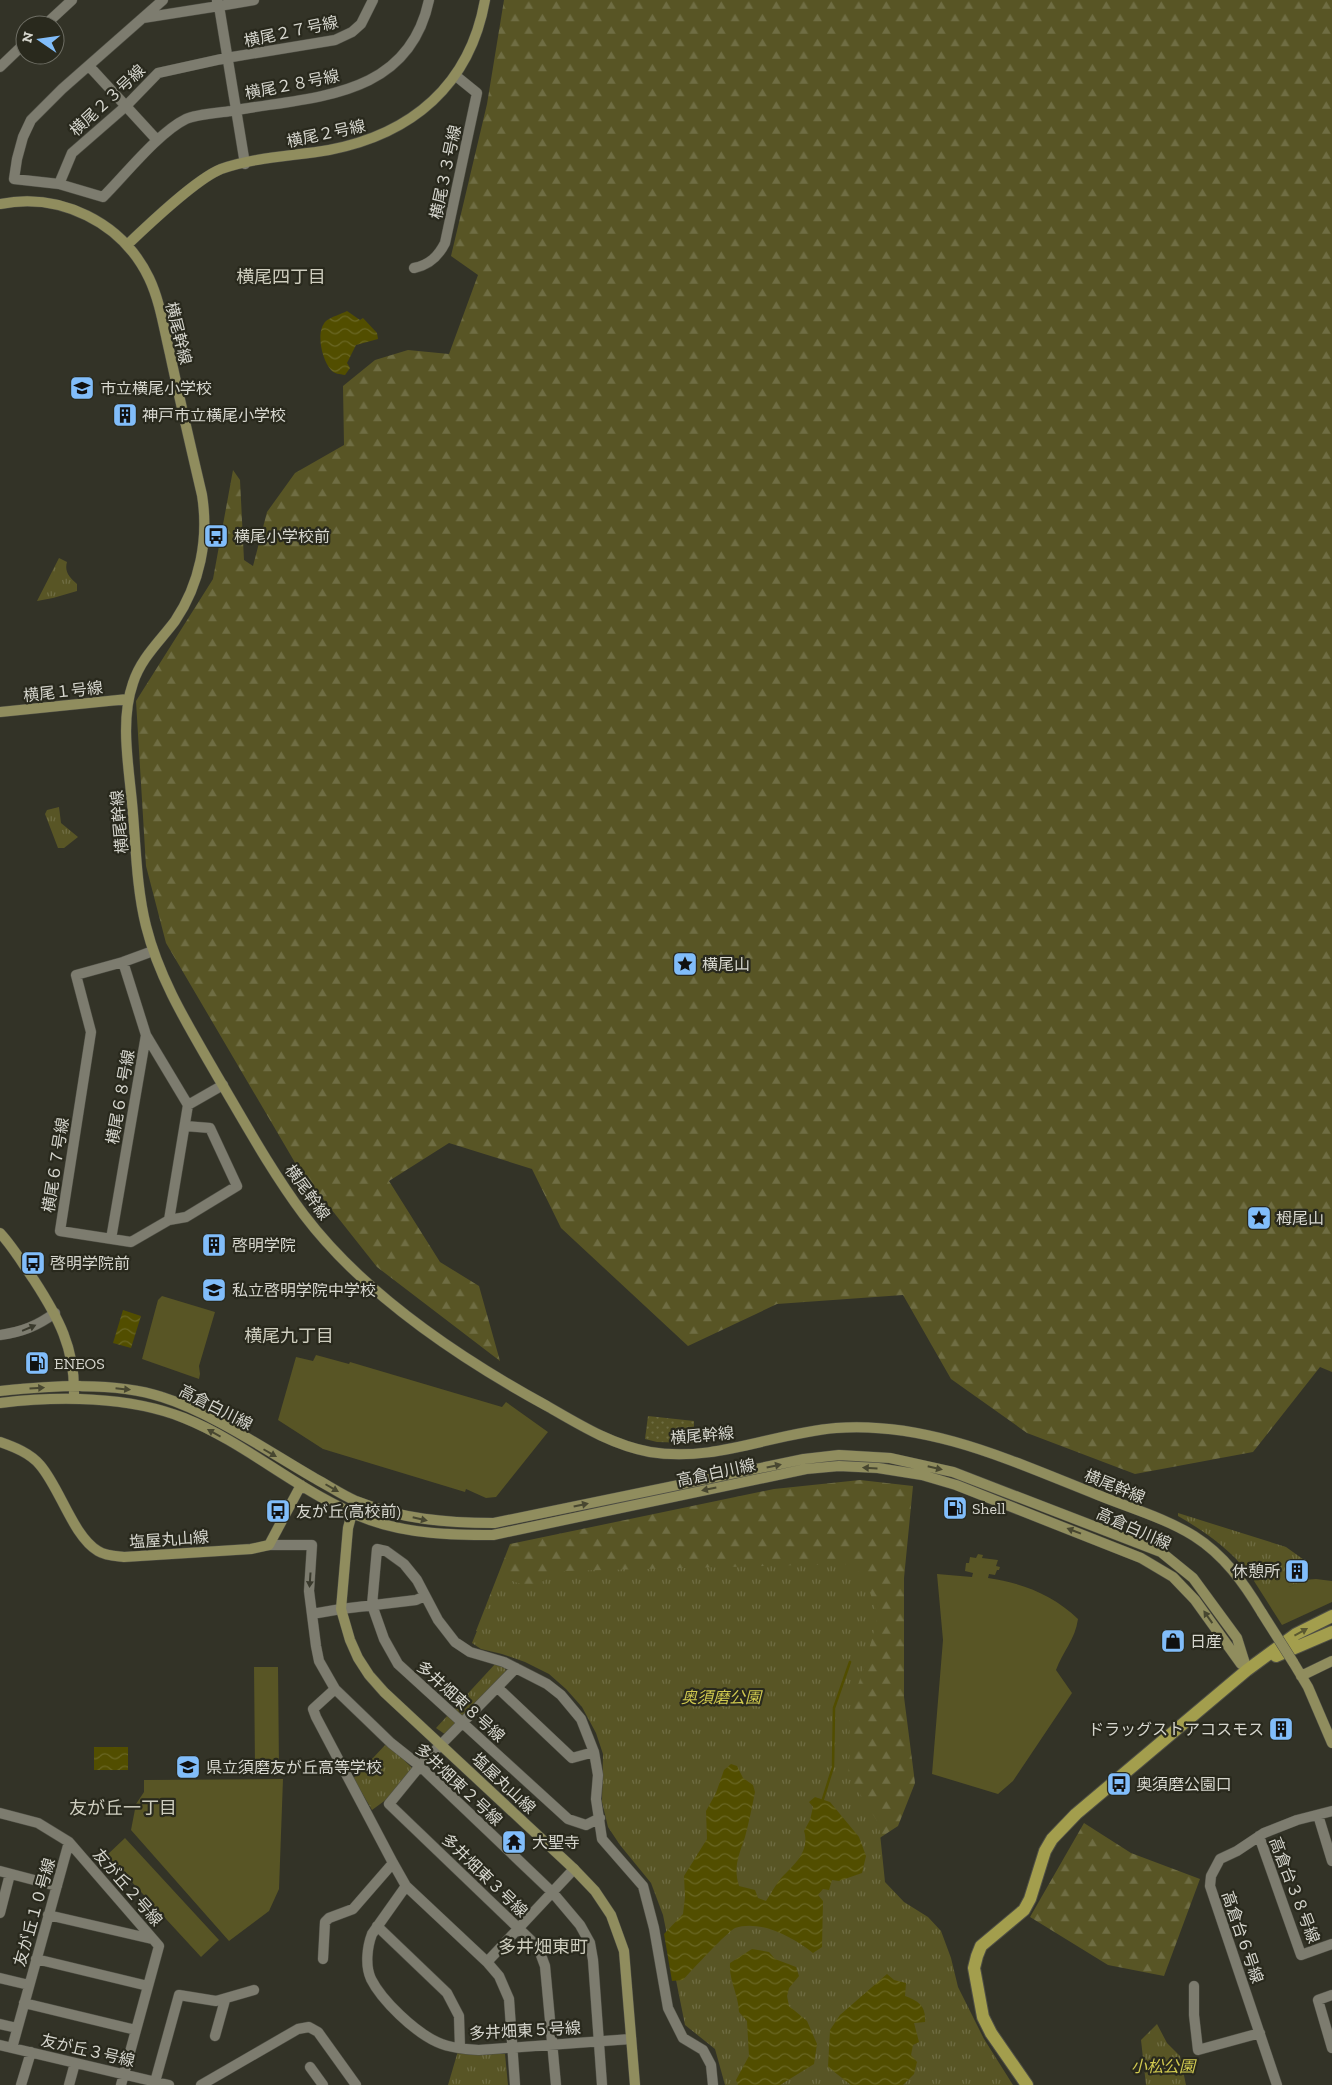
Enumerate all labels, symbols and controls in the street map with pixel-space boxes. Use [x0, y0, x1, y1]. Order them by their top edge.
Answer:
street label: 横尾２７号線 [242, 12, 340, 51]
north arrow [15, 15, 65, 65]
text: N [18, 30, 37, 44]
street label: 横尾２３号線 [66, 61, 149, 140]
street label: 横尾２８号線 [243, 66, 341, 103]
street label: 横尾２号線 [285, 116, 367, 151]
street label: 横尾３３号線 [426, 123, 465, 221]
district label: 横尾四丁目 [236, 266, 326, 288]
street label: 横尾幹線 [162, 300, 195, 366]
school or university icon: 市立横尾小学校 [69, 375, 95, 401]
place label: 市立横尾小学校 [100, 379, 212, 398]
building icon: 神戸市立横尾小学校 [112, 402, 138, 428]
place label: 神戸市立横尾小学校 [142, 406, 286, 425]
bus stop icon: 横尾小学校前 [203, 523, 229, 549]
place label: 横尾小学校前 [234, 527, 330, 546]
street label: 横尾１号線 [22, 678, 104, 705]
street label: 横尾幹線 [107, 789, 132, 855]
place icon: 横尾山 [672, 951, 698, 977]
place label: 横尾山 [702, 955, 750, 974]
street label: 横尾６８号線 [103, 1048, 138, 1146]
street label: 横尾６７号線 [39, 1116, 72, 1214]
street label: 横尾幹線 [281, 1161, 334, 1224]
place icon: 栂尾山 [1246, 1205, 1272, 1231]
place label: 栂尾山 [1276, 1209, 1324, 1228]
building icon: 啓明学院 [201, 1232, 227, 1258]
place label: 啓明学院 [232, 1236, 296, 1255]
bus stop icon: 啓明学院前 [20, 1250, 46, 1276]
place label: 啓明学院前 [50, 1254, 130, 1273]
school or university icon: 私立啓明学院中学校 [201, 1277, 227, 1303]
place label: 私立啓明学院中学校 [232, 1281, 376, 1300]
one-way arrow [22, 1324, 36, 1332]
district label: 横尾九丁目 [244, 1325, 334, 1347]
fuel station icon: ENEOS [24, 1350, 50, 1376]
place label: ENEOS [54, 1354, 105, 1373]
street label: 高倉白川線 [176, 1381, 256, 1434]
one-way arrow [29, 1384, 45, 1392]
one-way arrow [115, 1385, 131, 1393]
street label: 横尾幹線 [669, 1423, 735, 1448]
one-way arrow [208, 1429, 221, 1438]
one-way arrow [264, 1448, 277, 1457]
street label: 高倉白川線 [675, 1455, 757, 1490]
one-way arrow [766, 1461, 782, 1469]
one-way arrow [861, 1464, 877, 1472]
one-way arrow [927, 1464, 942, 1472]
street label: 横尾幹線 [1082, 1466, 1148, 1507]
one-way arrow [325, 1483, 338, 1492]
one-way arrow [702, 1485, 717, 1493]
fuel station icon: Shell [942, 1495, 968, 1521]
bus stop icon: 友が丘(高校前) [265, 1498, 291, 1524]
place label: Shell [972, 1499, 1006, 1518]
one-way arrow [573, 1501, 588, 1509]
place label: 友が丘(高校前) [296, 1502, 401, 1521]
street label: 高倉白川線 [1093, 1504, 1174, 1553]
one-way arrow [413, 1515, 428, 1523]
street label: 塩屋丸山線 [128, 1527, 210, 1552]
one-way arrow [1066, 1527, 1081, 1535]
building icon: 休憩所 [1284, 1558, 1310, 1584]
place label: 休憩所 [1232, 1562, 1280, 1581]
one-way arrow [306, 1572, 314, 1588]
one-way arrow [1203, 1610, 1213, 1624]
shop icon: 日産 [1160, 1628, 1186, 1654]
one-way arrow [1293, 1628, 1308, 1636]
place label: 日産 [1190, 1632, 1222, 1651]
street label: 多井畑東８号線 [413, 1657, 509, 1746]
park label: 奥須磨公園 [681, 1688, 763, 1707]
building icon: ドラッグストアコスモス [1268, 1716, 1294, 1742]
place label: ドラッグストアコスモス [1088, 1720, 1264, 1739]
street label: 多井畑東２号線 [411, 1739, 506, 1830]
street label: 塩屋丸山線 [468, 1749, 539, 1818]
school or university icon: 県立須磨友が丘高等学校 [175, 1754, 201, 1780]
place label: 県立須磨友が丘高等学校 [206, 1758, 382, 1777]
bus stop icon: 奥須磨公園口 [1106, 1771, 1132, 1797]
place label: 奥須磨公園口 [1136, 1775, 1232, 1794]
district label: 友が丘一丁目 [69, 1797, 177, 1819]
temple icon: 大聖寺 [501, 1829, 527, 1855]
street label: 多井畑東３号線 [438, 1830, 532, 1921]
place label: 大聖寺 [532, 1833, 580, 1852]
street label: 高倉台３８号線 [1266, 1834, 1323, 1946]
street label: 友が丘２号線 [89, 1845, 166, 1930]
street label: 友が丘１０号線 [10, 1856, 59, 1969]
street label: 高倉台６号線 [1218, 1889, 1267, 1986]
district label: 多井畑東町 [498, 1936, 588, 1958]
street label: 多井畑東５号線 [469, 2018, 581, 2043]
street label: 友が丘３号線 [39, 2030, 137, 2071]
park label: 小松公園 [1131, 2057, 1197, 2076]

